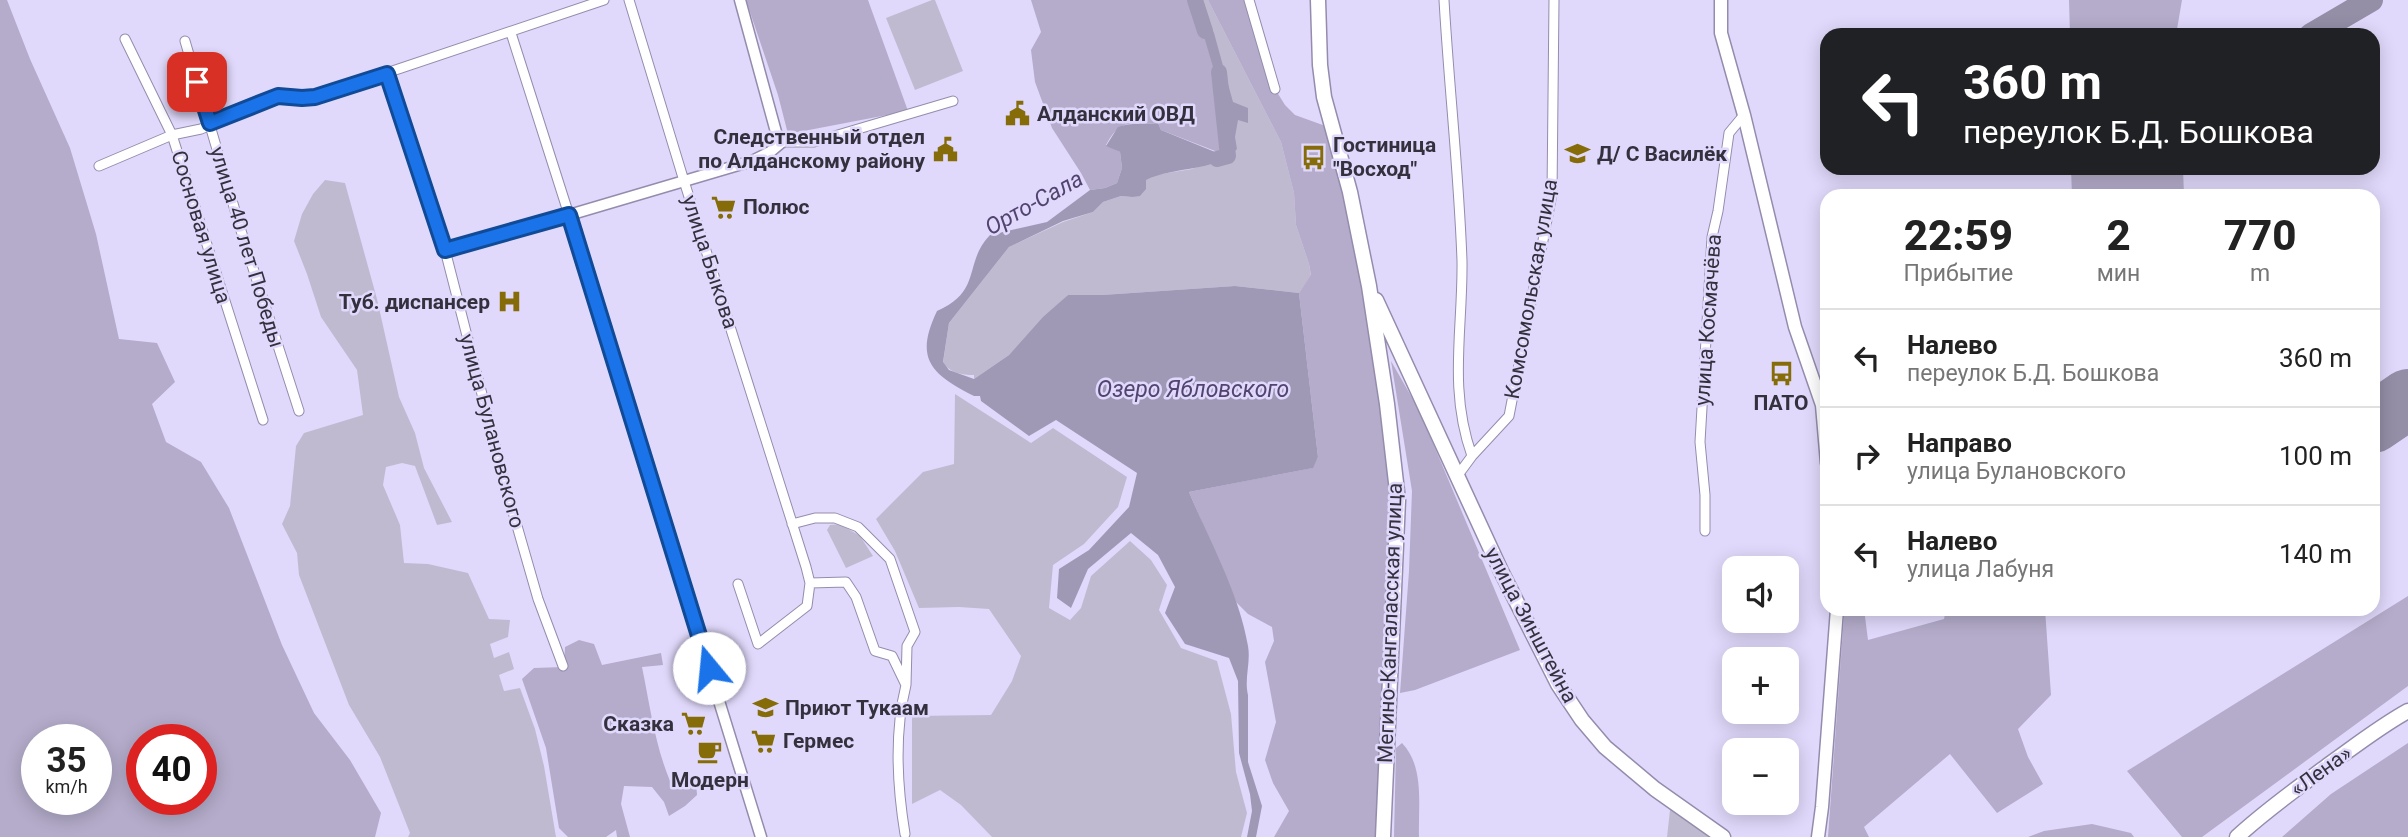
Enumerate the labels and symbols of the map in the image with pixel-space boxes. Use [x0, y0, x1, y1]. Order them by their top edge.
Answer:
pin [167, 52, 227, 112]
public building icon: Алданский ОВД [1003, 100, 1031, 128]
place label: Алданский ОВД [1037, 102, 1195, 126]
place label: Следственный отдел по Алданскому району [698, 125, 925, 173]
place label: Гостиница "Восход" [1333, 133, 1436, 181]
public building icon: Следственный отдел по Алданскому району [931, 135, 959, 163]
school or university icon: Д/ С Василёк [1563, 140, 1591, 168]
place label: Д/ С Василёк [1597, 142, 1727, 166]
bus stop icon: Гостиница "Восход" [1299, 143, 1327, 171]
street label: улица 40 лет Победы [205, 144, 289, 350]
street label: Сосновая улица [166, 148, 236, 306]
water label: Орто-Сала [980, 165, 1088, 241]
street label: Комсомольская улица [1500, 177, 1562, 401]
street label: улица Быкова [677, 192, 743, 332]
supermarket icon: Полюс [709, 193, 737, 221]
place label: Полюс [743, 195, 809, 219]
street label: улица Космачёва [1690, 233, 1726, 407]
hospital icon: Туб. диспансер [496, 288, 524, 316]
place label: Туб. диспансер [339, 290, 490, 314]
street label: улица Булановского [455, 331, 529, 531]
bus stop icon: ПАТО [1767, 360, 1795, 388]
water label: Озеро Ябловского [1097, 376, 1289, 403]
place label: ПАТО [1754, 391, 1808, 415]
street label: Мегино-Кангаласская улица [1373, 483, 1407, 763]
street label: улица Зинштейна [1480, 543, 1582, 707]
position arrow [672, 631, 746, 705]
school or university icon: Приют Тукаам [751, 694, 779, 722]
place label: Приют Тукаам [785, 696, 929, 720]
supermarket icon: Сказка [680, 710, 708, 738]
place label: Сказка [603, 712, 674, 736]
speed limit sign: 40 [126, 724, 217, 815]
supermarket icon: Гермес [749, 727, 777, 755]
place label: Гермес [783, 729, 854, 753]
cafe icon: Модерн [696, 737, 724, 765]
street label: «Лена» [2286, 741, 2356, 801]
place label: Модерн [671, 768, 749, 792]

